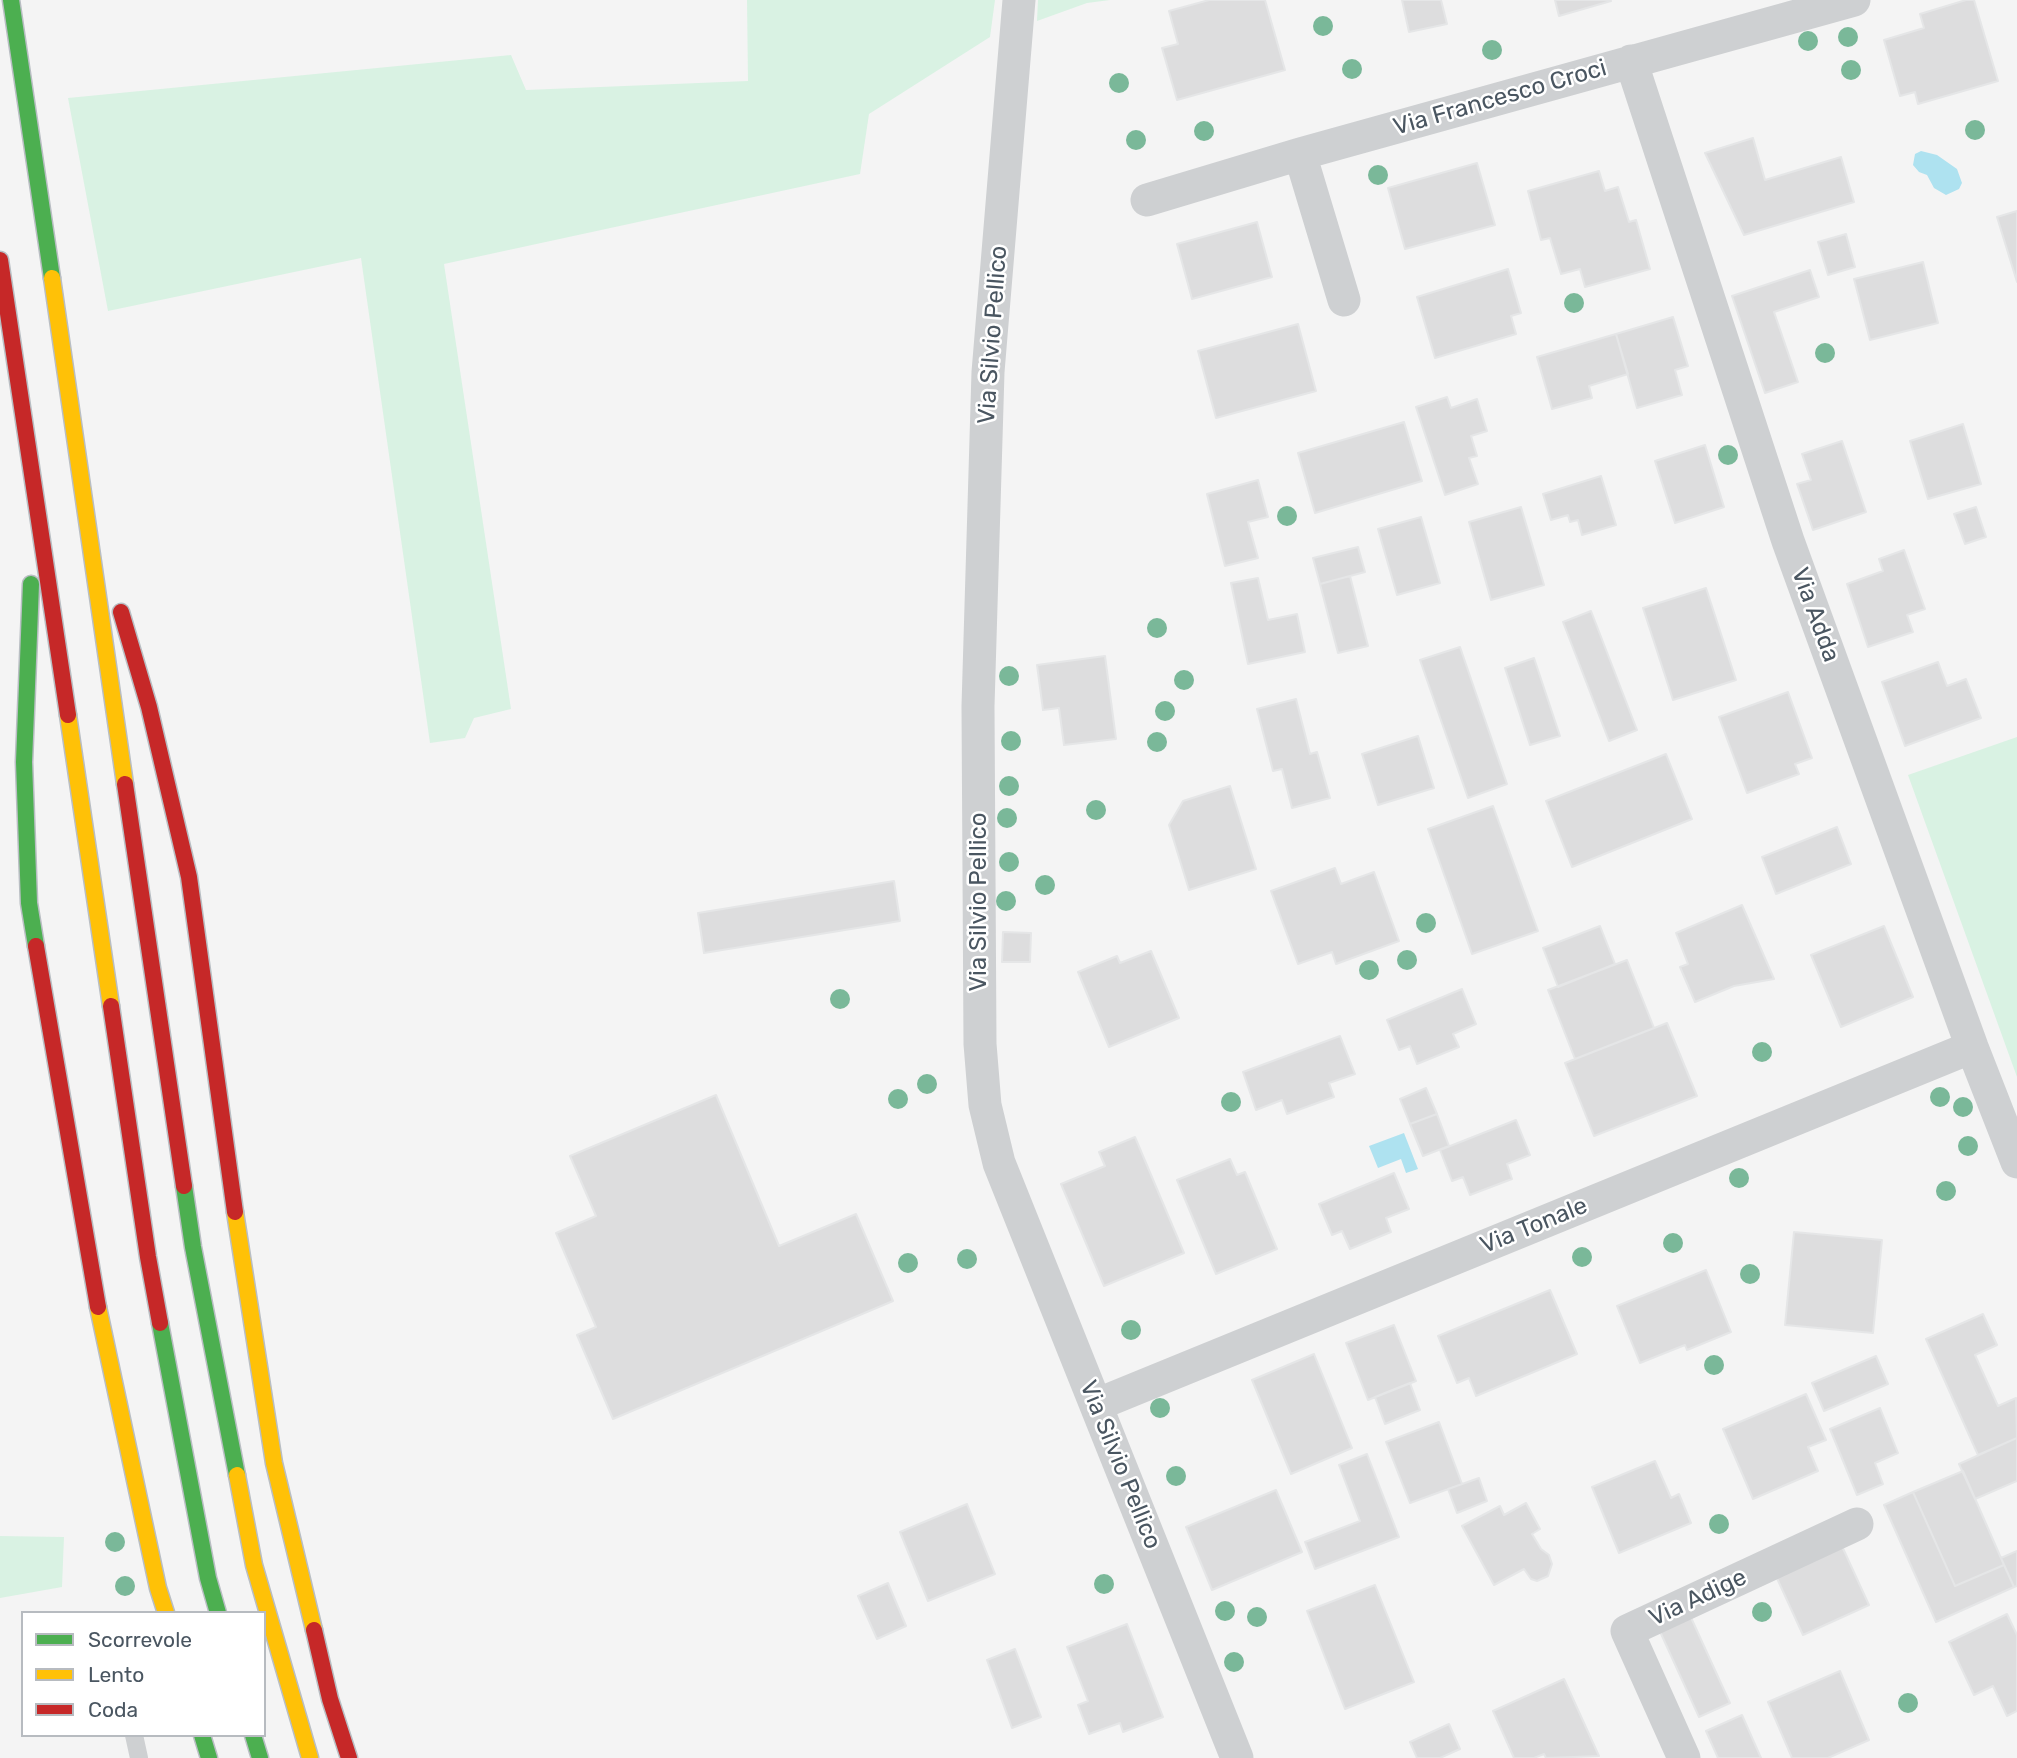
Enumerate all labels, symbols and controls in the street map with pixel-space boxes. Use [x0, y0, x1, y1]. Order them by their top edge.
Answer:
street label: Via Francesco Croci [1390, 54, 1610, 142]
street label: Via Silvio Pellico [972, 245, 1014, 425]
street label: Via Adda [1785, 564, 1845, 666]
street label: Via Silvio Pellico [965, 812, 993, 992]
street label: Via Tonale [1476, 1191, 1592, 1261]
street label: Via Silvio Pellico [1073, 1377, 1167, 1553]
street label: Via Adige [1645, 1563, 1751, 1633]
legend [21, 1611, 266, 1737]
text: Scorrevole [88, 1627, 192, 1652]
text: Lento [88, 1662, 144, 1687]
text: Coda [88, 1697, 138, 1722]

